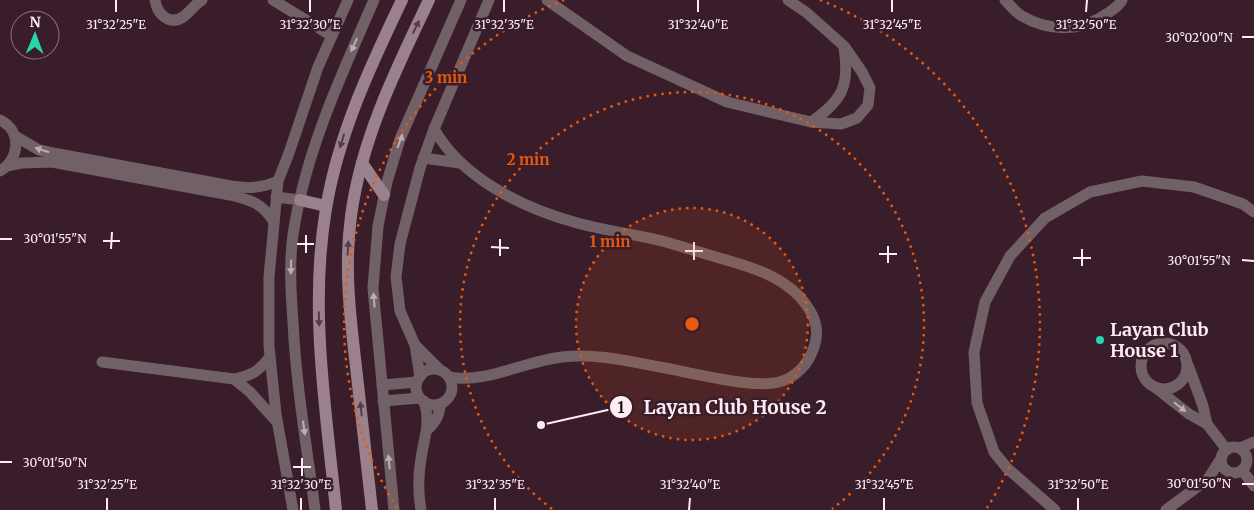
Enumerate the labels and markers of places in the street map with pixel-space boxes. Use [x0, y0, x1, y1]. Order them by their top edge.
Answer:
centre of rings [683, 315, 701, 333]
place label: Layan Club House 1 [1110, 318, 1209, 362]
marker: Layan Club House 1 [1094, 334, 1106, 346]
callout: Layan Club House 2 [608, 390, 837, 424]

